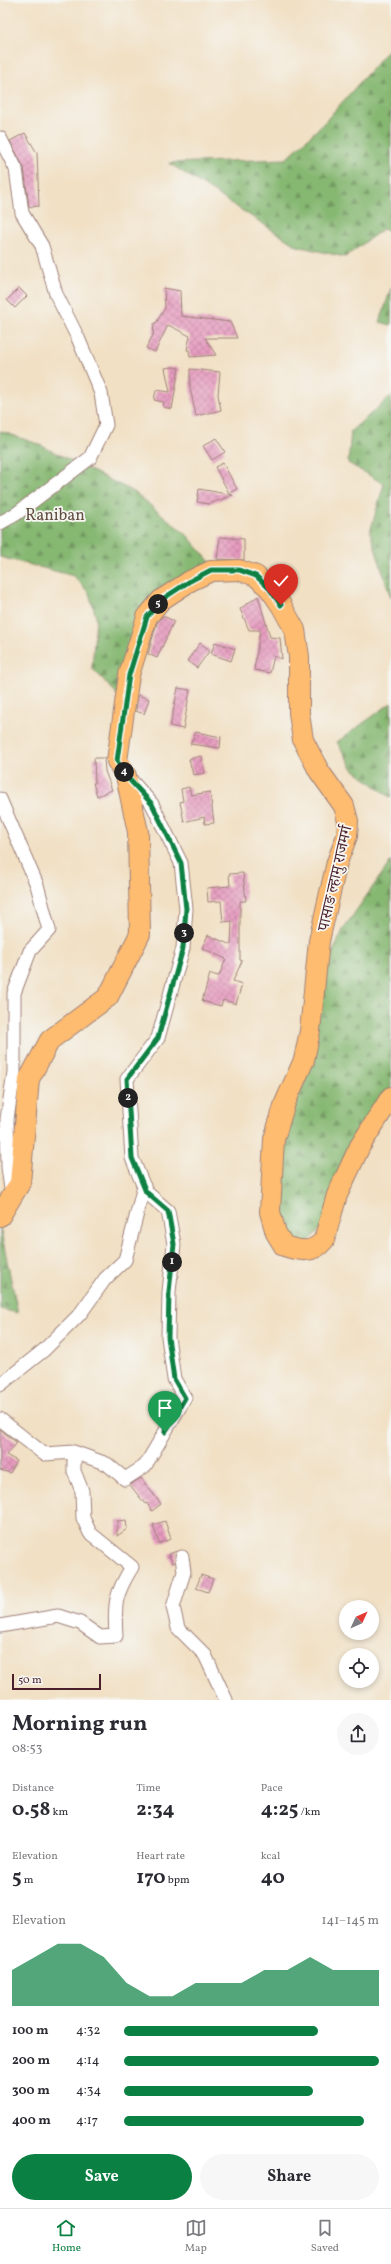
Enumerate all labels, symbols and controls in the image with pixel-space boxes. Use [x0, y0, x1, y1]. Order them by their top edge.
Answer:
park label: Raniban [25, 505, 85, 527]
pin [264, 564, 298, 605]
icon: check [270, 570, 292, 592]
pin: 5 [148, 594, 168, 614]
text: 5 [155, 596, 161, 611]
pin: 4 [114, 762, 134, 782]
text: 4 [121, 764, 127, 779]
street label: पासाङ ल्हामु राजमर्ग [313, 822, 359, 934]
pin: 3 [174, 923, 194, 943]
text: 3 [181, 925, 187, 940]
pin: 2 [118, 1088, 138, 1108]
text: 2 [125, 1090, 131, 1105]
pin: 1 [162, 1252, 182, 1272]
text: 1 [170, 1254, 174, 1269]
pin [148, 1391, 182, 1432]
icon: arrive [154, 1397, 176, 1419]
north arrow [339, 1600, 379, 1640]
map controls [339, 1600, 379, 1688]
button: locate [339, 1648, 379, 1688]
scale bar [12, 1672, 101, 1691]
text: 50 m [18, 1673, 42, 1688]
text: Morning run [12, 1709, 147, 1740]
button: share [337, 1713, 379, 1755]
text: 08:53 [12, 1740, 42, 1758]
text: Distance [12, 1781, 54, 1796]
text: Time [136, 1781, 160, 1796]
text: Pace [261, 1781, 283, 1796]
text: 0.58 [12, 1796, 50, 1824]
text: 2:34 [136, 1796, 175, 1824]
text: 4:25 [261, 1796, 298, 1824]
text: km [50, 1805, 68, 1820]
text: /km [298, 1805, 320, 1820]
text: Elevation [12, 1849, 58, 1864]
text: Heart rate [136, 1849, 185, 1864]
text: kcal [261, 1849, 280, 1864]
text: 5 [12, 1864, 22, 1892]
text: 170 [136, 1864, 166, 1892]
text: 40 [261, 1864, 285, 1892]
text: m [22, 1873, 34, 1888]
text: bpm [166, 1873, 190, 1888]
text: Elevation [12, 1912, 66, 1930]
text: 141–145 m [321, 1912, 379, 1930]
text: 100 m [12, 2022, 49, 2040]
text: 4:32 [76, 2022, 100, 2040]
text: 200 m [12, 2052, 50, 2070]
text: 4:14 [76, 2052, 100, 2070]
text: 300 m [12, 2082, 50, 2100]
text: 4:34 [76, 2082, 101, 2100]
text: 400 m [12, 2112, 51, 2130]
text: 4:17 [76, 2112, 98, 2130]
button: Save [12, 2154, 192, 2200]
button: Share [200, 2154, 379, 2200]
tab: Home [52, 2217, 81, 2256]
tab: Map [185, 2217, 207, 2256]
tab: Saved [311, 2217, 339, 2256]

